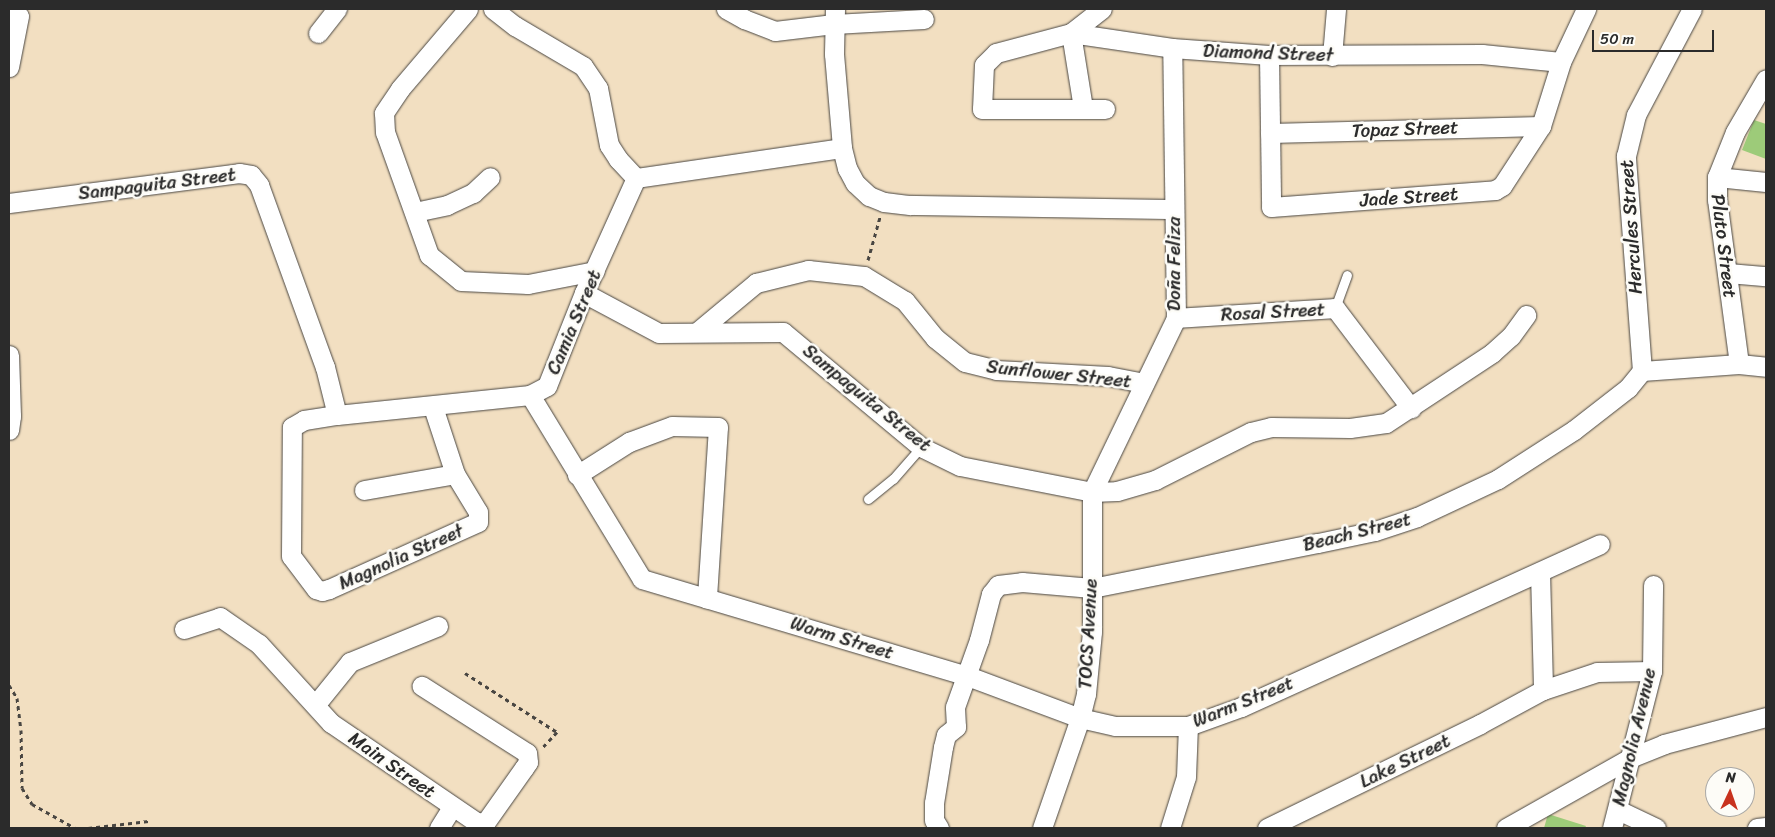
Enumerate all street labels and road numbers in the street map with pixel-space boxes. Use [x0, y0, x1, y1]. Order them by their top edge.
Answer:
street label: Diamond Street [1202, 39, 1334, 67]
street label: Topaz Street [1351, 116, 1459, 142]
street label: Hercules Street [1615, 159, 1647, 295]
street label: Sampaguita Street [77, 163, 237, 205]
street label: Jade Street [1359, 182, 1459, 212]
street label: Pluto Street [1706, 192, 1742, 300]
street label: Doña Feliza [1163, 216, 1185, 312]
street label: Camia Street [542, 266, 606, 378]
street label: Rosal Street [1220, 298, 1326, 326]
street label: Sampaguita Street [798, 339, 936, 457]
street label: Sunflower Street [985, 355, 1133, 393]
street label: Beach Street [1300, 508, 1414, 556]
street label: Magnolia Street [335, 519, 467, 595]
street label: TOCS Avenue [1074, 578, 1102, 690]
street label: Warm Street [788, 611, 896, 665]
street label: Magnolia Avenue [1607, 666, 1661, 808]
street label: Warm Street [1189, 671, 1297, 733]
street label: Main Street [344, 727, 440, 803]
street label: Lake Street [1356, 729, 1454, 793]

